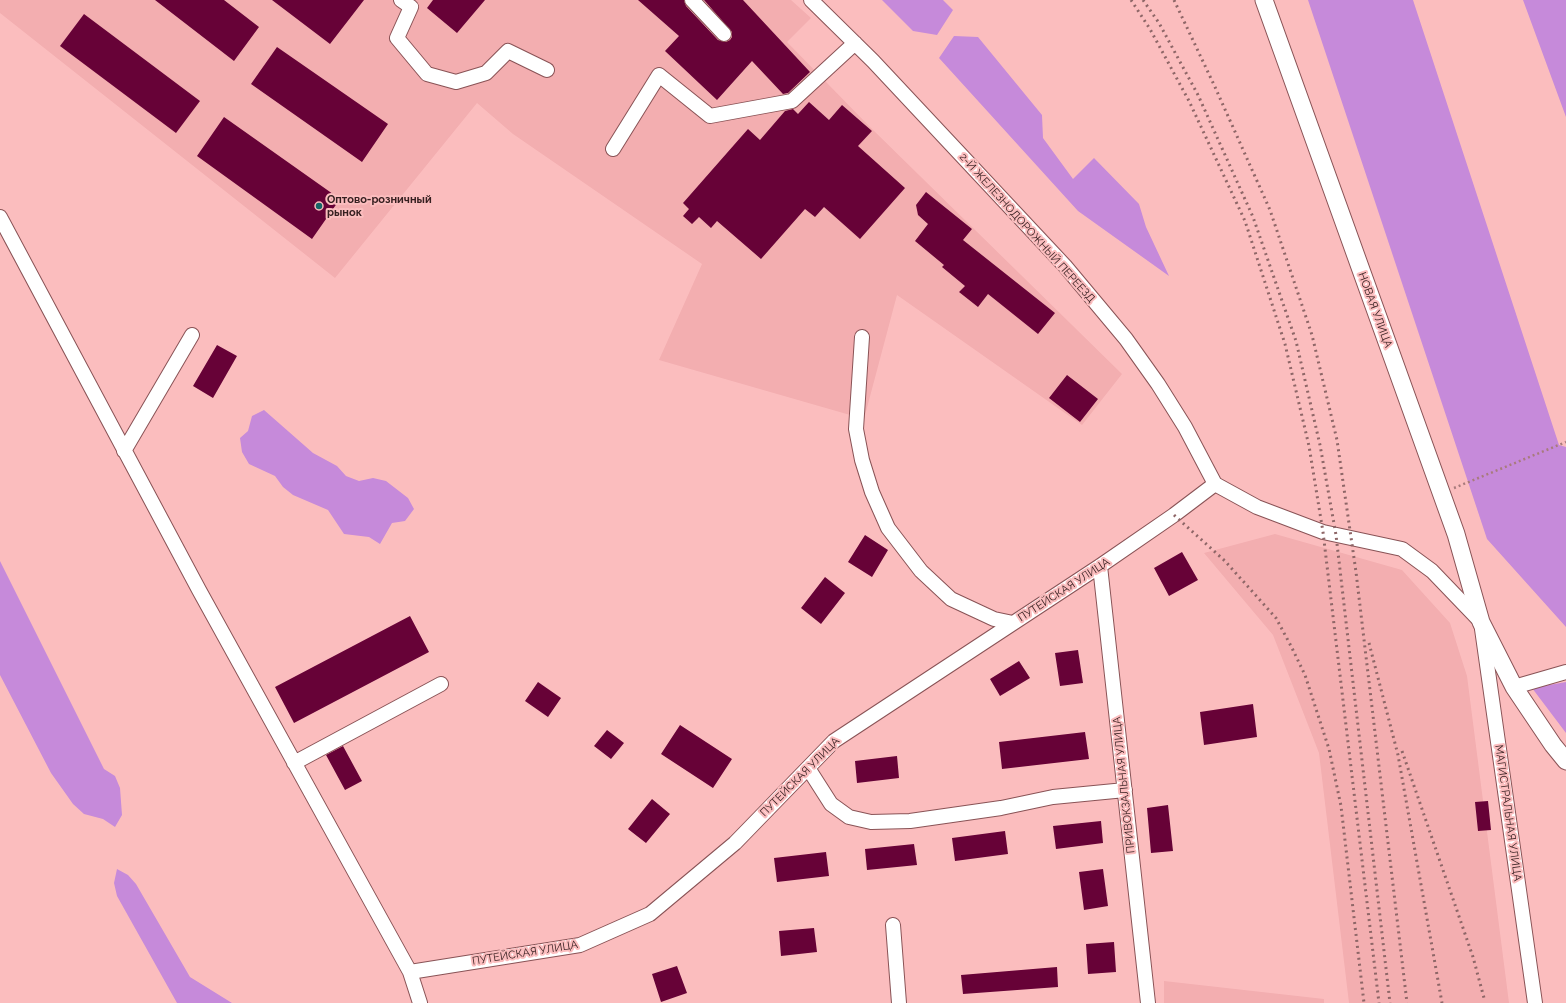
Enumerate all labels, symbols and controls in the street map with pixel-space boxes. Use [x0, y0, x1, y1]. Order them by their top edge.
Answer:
street label: 2-Й ЖЕЛЕЗНОДОРОЖНЫЙ ПЕРЕЕЗД [956, 151, 1098, 305]
place label: Оптово-розничный рынок [327, 193, 432, 219]
marker: Оптово-розничный рынок [314, 201, 324, 211]
street label: НОВАЯ УЛИЦА [1355, 270, 1395, 350]
street label: ПУТЕЙСКАЯ УЛИЦА [1016, 555, 1112, 625]
street label: ПРИВОКЗАЛЬНАЯ УЛИЦА [1110, 716, 1138, 854]
street label: ПУТЕЙСКАЯ УЛИЦА [758, 735, 842, 819]
street label: МАГИСТРАЛЬНАЯ УЛИЦА [1492, 744, 1524, 882]
street label: ПУТЕЙСКАЯ УЛИЦА [471, 938, 579, 968]

